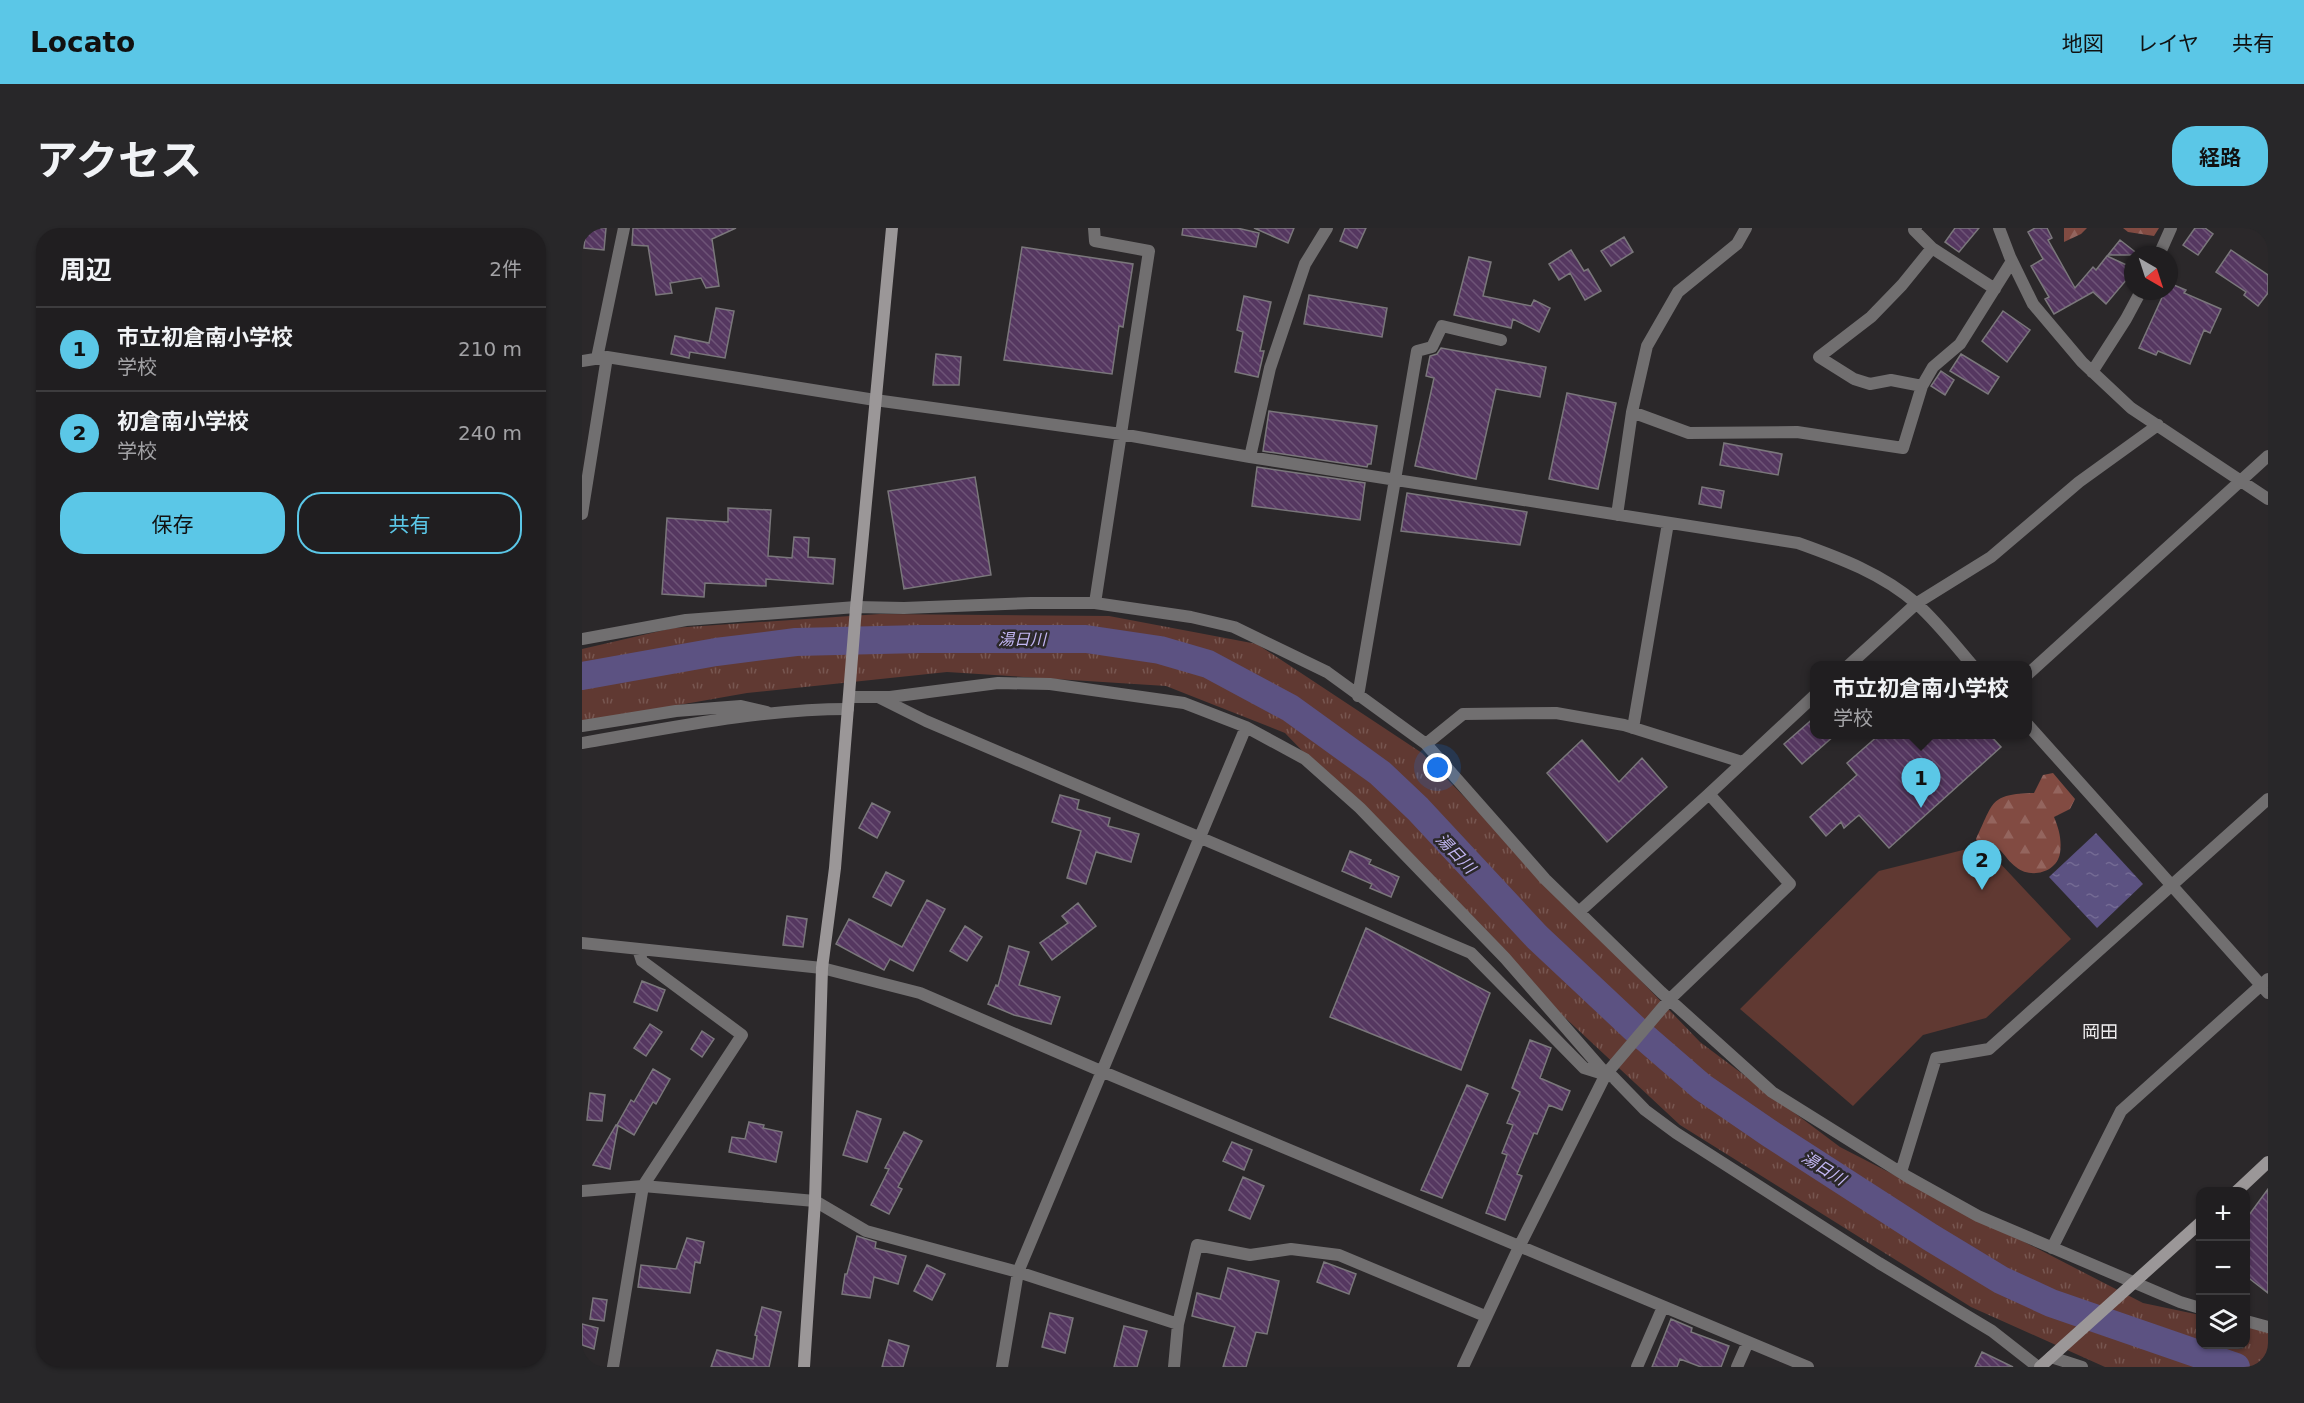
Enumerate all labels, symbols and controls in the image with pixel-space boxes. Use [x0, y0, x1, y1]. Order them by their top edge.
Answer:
text: Locato [30, 26, 135, 59]
text: 地図 [2062, 32, 2104, 56]
text: レイヤ [2137, 32, 2199, 56]
text: 共有 [2232, 32, 2274, 56]
button: 経路 [2172, 126, 2268, 186]
text: アクセス [36, 136, 202, 185]
north arrow [2124, 246, 2178, 300]
text: 周辺 [60, 255, 112, 285]
text: 2件 [489, 257, 522, 281]
text: 市立初倉南小学校 [117, 325, 293, 350]
text: 1 [73, 337, 86, 361]
text: 210 m [458, 337, 522, 361]
text: 学校 [117, 355, 157, 379]
text: 初倉南小学校 [117, 409, 249, 434]
text: 2 [73, 421, 86, 445]
text: 240 m [458, 421, 522, 445]
text: 学校 [117, 439, 157, 463]
button: 保存 [60, 492, 285, 554]
button: 共有 [297, 492, 522, 554]
water label: 湯日川 [998, 630, 1048, 649]
popup [1810, 661, 2032, 739]
text: 市立初倉南小学校 [1833, 676, 2009, 701]
text: 学校 [1833, 706, 1873, 730]
your location [1423, 753, 1452, 782]
pin: 1 [1902, 758, 1940, 808]
water label: 湯日川 [1432, 829, 1481, 879]
pin: 2 [1962, 840, 2002, 890]
district label: 岡田 [2082, 1021, 2118, 1042]
water label: 湯日川 [1798, 1148, 1851, 1190]
map controls [2196, 1187, 2250, 1349]
button: + [2196, 1187, 2250, 1241]
button: − [2196, 1241, 2250, 1295]
button: layers [2196, 1295, 2250, 1349]

